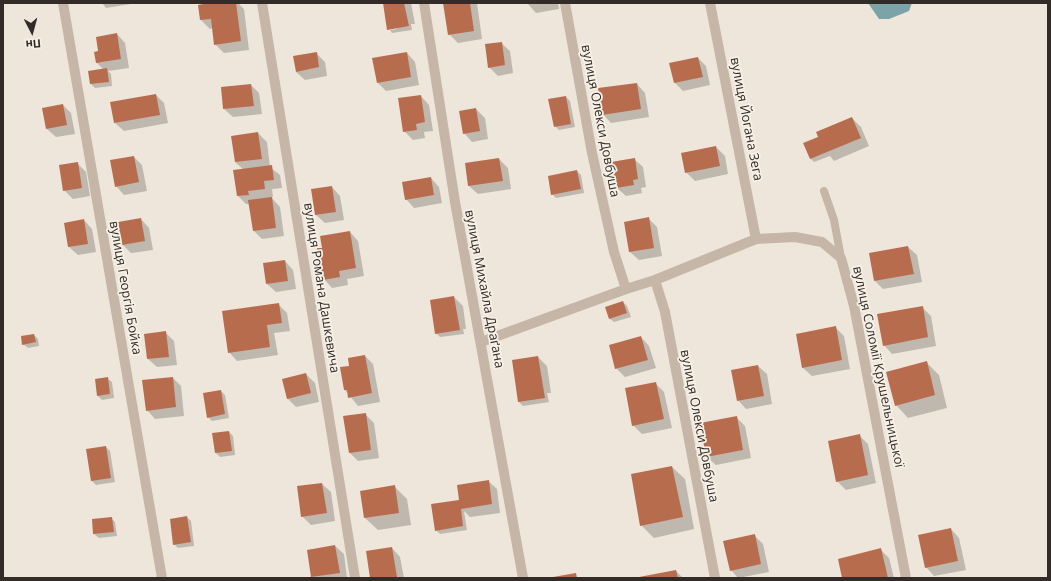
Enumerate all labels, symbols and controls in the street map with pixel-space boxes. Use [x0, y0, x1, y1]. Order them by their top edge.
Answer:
north arrow [12, 12, 52, 52]
text: Пн [25, 36, 42, 53]
street label: вулиця Олекси Довбуша [578, 43, 622, 199]
street label: вулиця Йогана Зега [726, 56, 766, 182]
street label: вулиця Романа Дашкевича [300, 202, 342, 374]
street label: вулиця Михайла Драґана [461, 208, 507, 370]
street label: вулиця Георгія Бойка [106, 220, 144, 356]
street label: вулиця Соломії Крушельницької [849, 265, 907, 469]
street label: вулиця Олекси Довбуша [677, 348, 721, 504]

